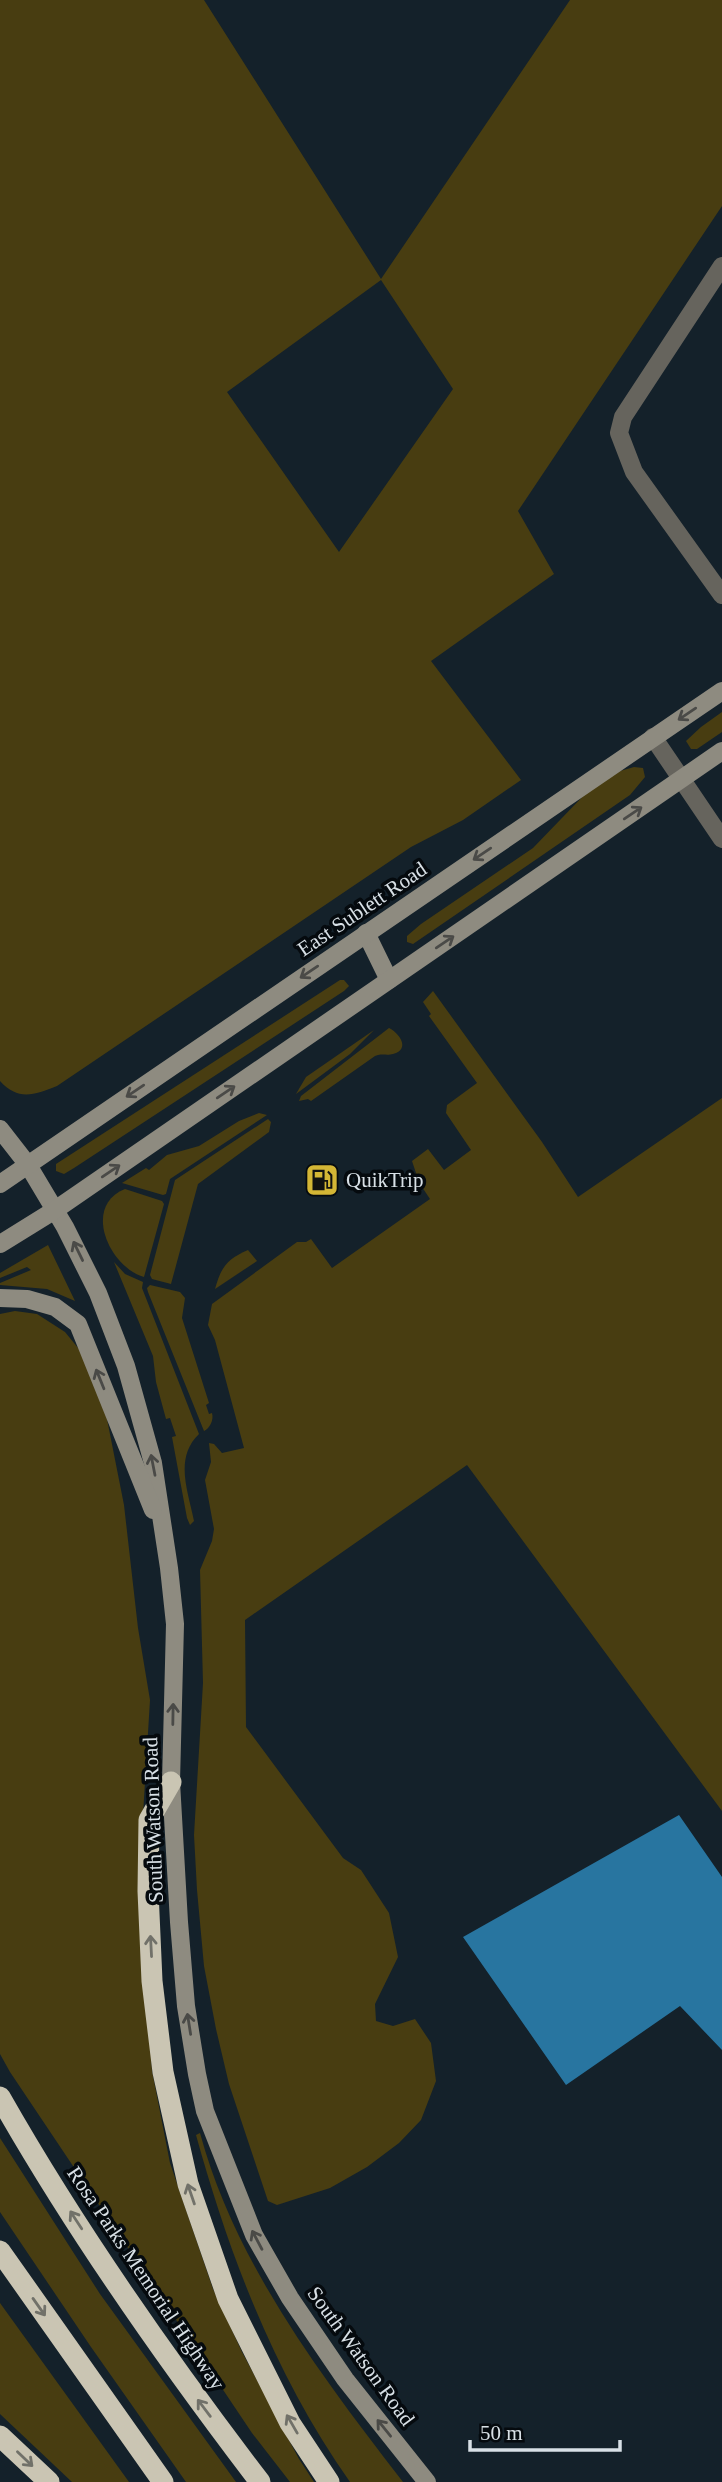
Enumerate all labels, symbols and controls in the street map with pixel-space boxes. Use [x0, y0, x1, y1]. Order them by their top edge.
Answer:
one-way arrow [678, 707, 697, 721]
one-way arrow [623, 806, 642, 820]
one-way arrow [473, 847, 492, 861]
street label: East Sublett Road [293, 857, 431, 961]
one-way arrow [435, 935, 454, 949]
one-way arrow [300, 965, 320, 979]
one-way arrow [126, 1084, 145, 1098]
one-way arrow [216, 1085, 235, 1099]
fuel station icon: QuikTrip [303, 1161, 341, 1199]
one-way arrow [101, 1164, 120, 1178]
place label: QuikTrip [346, 1168, 423, 1192]
one-way arrow [70, 1241, 84, 1262]
one-way arrow [92, 1369, 105, 1390]
one-way arrow [145, 1454, 159, 1477]
one-way arrow [166, 1703, 179, 1726]
street label: South Watson Road [138, 1736, 168, 1903]
one-way arrow [144, 1935, 157, 1958]
one-way arrow [182, 2014, 195, 2036]
street label: Rosa Parks Memorial Highway [62, 2162, 230, 2395]
one-way arrow [184, 2183, 197, 2205]
one-way arrow [69, 2211, 84, 2230]
one-way arrow [250, 2230, 264, 2251]
street label: South Watson Road [303, 2282, 420, 2431]
one-way arrow [32, 2297, 46, 2316]
one-way arrow [196, 2399, 211, 2418]
scale bar [470, 2408, 620, 2452]
one-way arrow [285, 2415, 299, 2435]
one-way arrow [377, 2420, 392, 2438]
text: 50 m [480, 2421, 523, 2445]
one-way arrow [16, 2450, 33, 2467]

